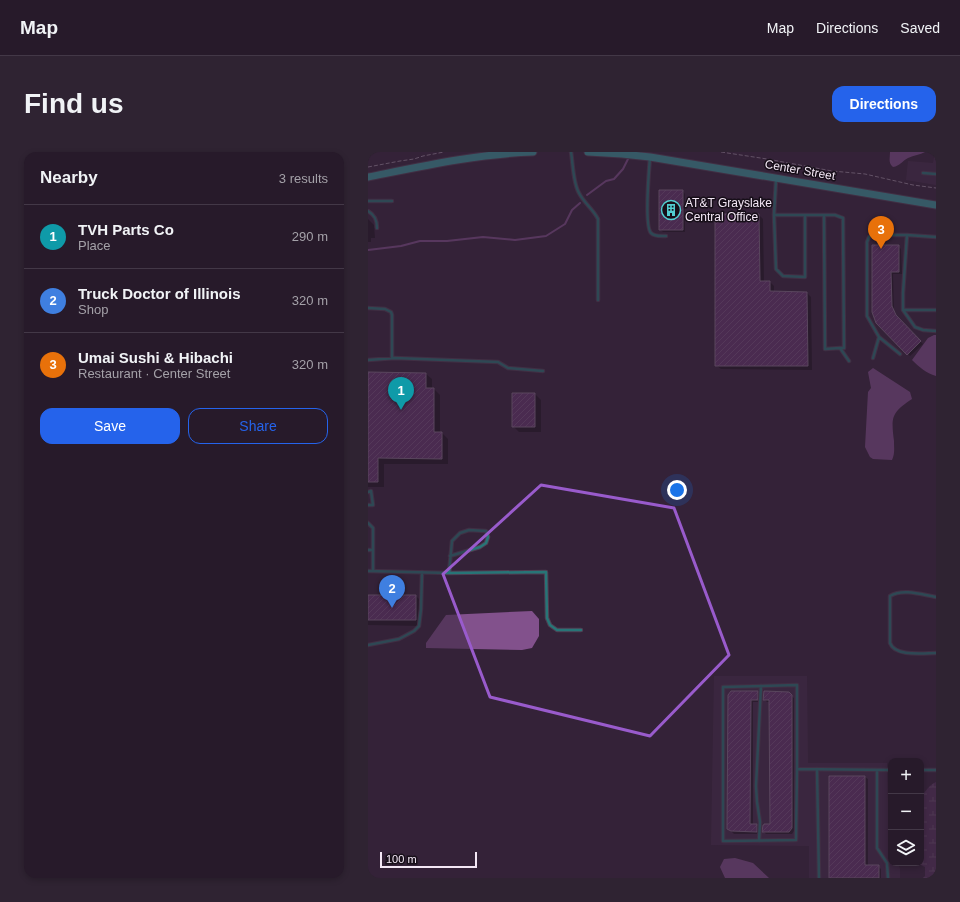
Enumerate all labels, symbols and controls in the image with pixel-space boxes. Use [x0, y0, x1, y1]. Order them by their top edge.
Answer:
text: Map [20, 17, 58, 38]
text: Map [767, 20, 794, 36]
text: Directions [816, 20, 878, 36]
text: Saved [900, 20, 940, 36]
button: Directions [832, 86, 936, 122]
text: Find us [24, 88, 124, 119]
street label: Center Street [764, 157, 837, 183]
text: Nearby [40, 168, 98, 187]
text: 3 results [279, 171, 328, 186]
place label: AT&T Grayslake Central Office [685, 196, 772, 224]
building icon: AT&T Grayslake Central Office [660, 199, 682, 221]
pin: 3 [868, 216, 894, 249]
text: TVH Parts Co [78, 221, 174, 238]
text: 1 [49, 229, 57, 244]
text: 290 m [292, 229, 328, 244]
text: Place [78, 238, 111, 253]
text: Truck Doctor of Illinois [78, 285, 241, 302]
text: 2 [49, 293, 57, 308]
text: 320 m [292, 293, 328, 308]
text: Shop [78, 302, 108, 317]
text: Umai Sushi & Hibachi [78, 349, 233, 366]
text: 3 [49, 357, 57, 372]
text: 320 m [292, 357, 328, 372]
text: Restaurant · Center Street [78, 366, 230, 381]
pin: 1 [388, 377, 414, 410]
button: Save [40, 408, 180, 444]
button: Share [188, 408, 328, 444]
your location [667, 480, 687, 500]
pin: 2 [379, 575, 405, 608]
map controls [888, 758, 924, 866]
button: + [888, 758, 924, 794]
button: − [888, 794, 924, 830]
button: layers [888, 830, 924, 866]
scale bar [380, 850, 477, 869]
text: 100 m [386, 853, 417, 865]

